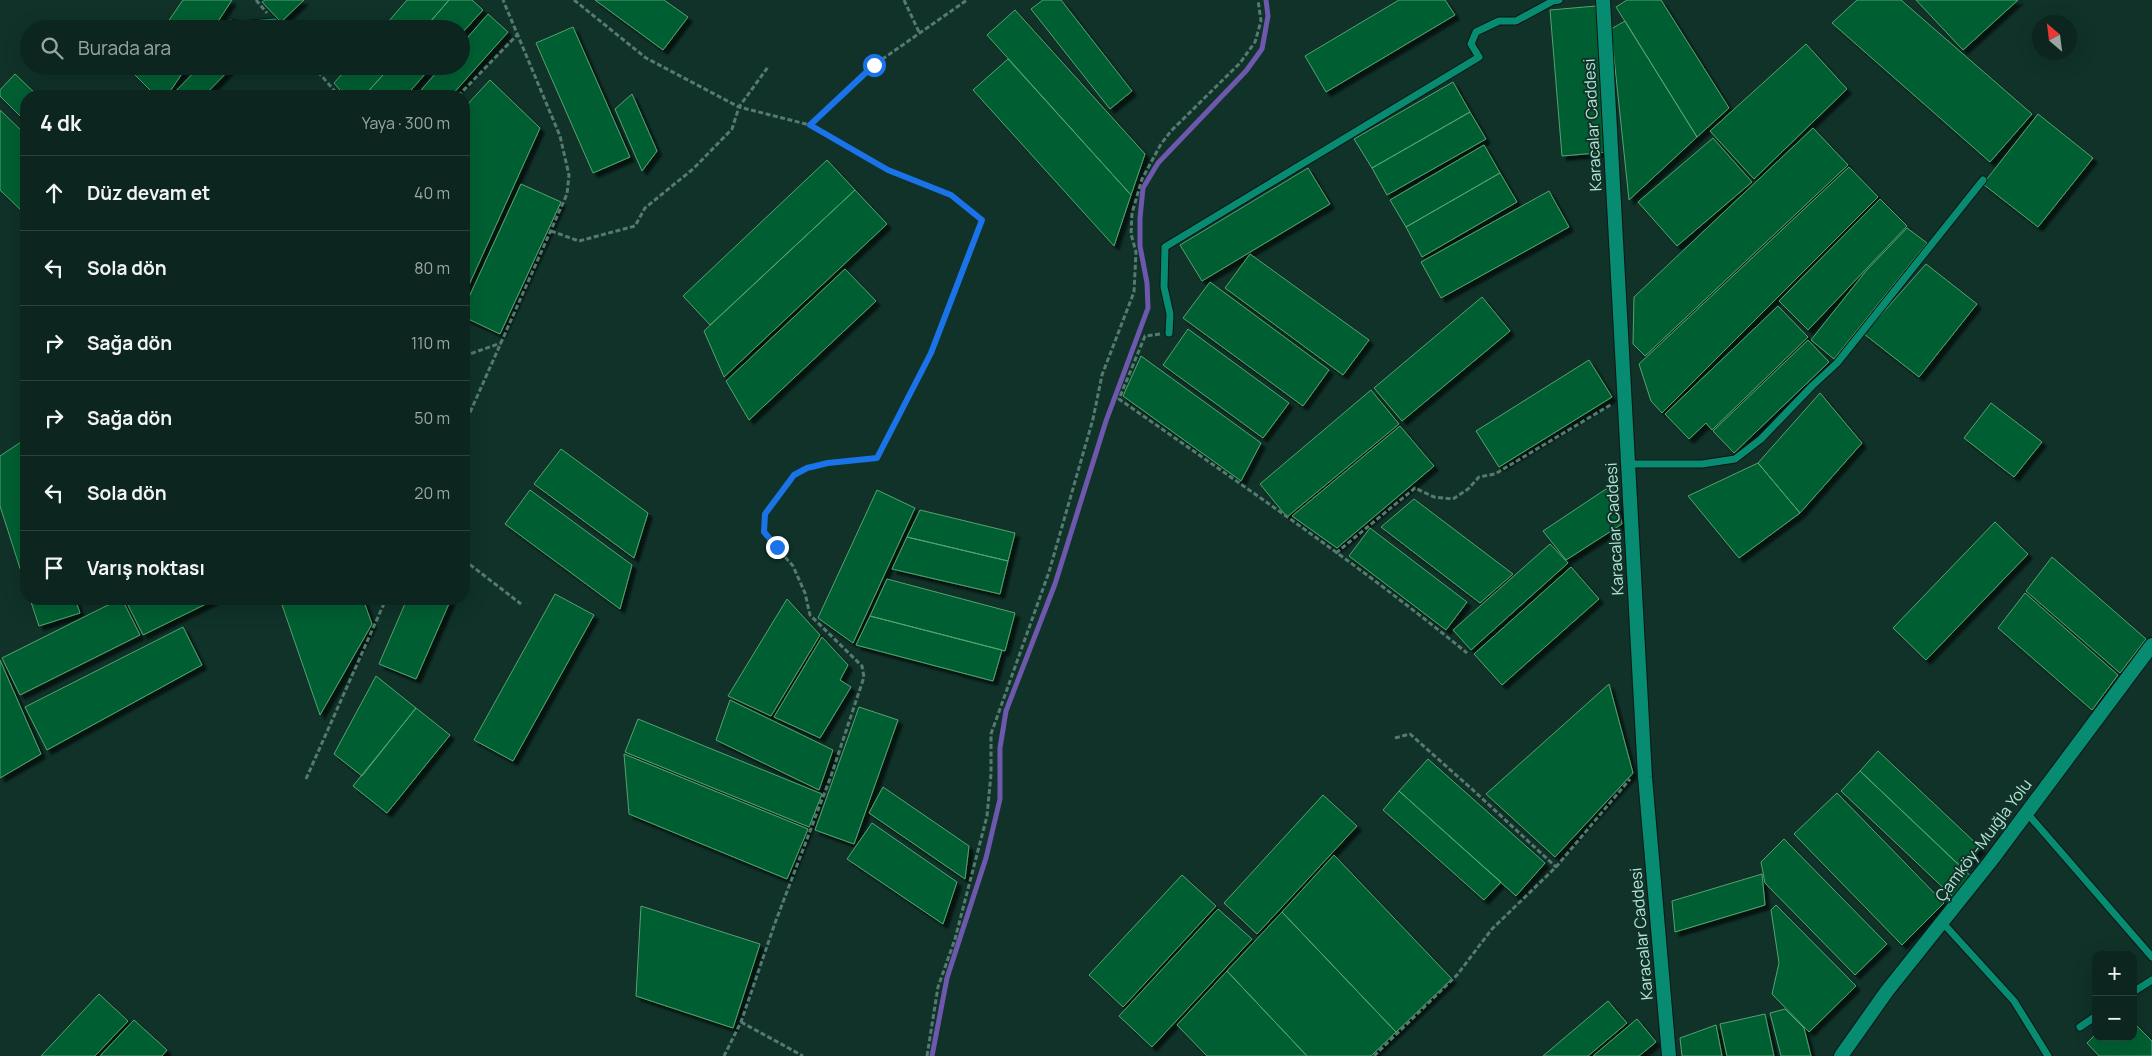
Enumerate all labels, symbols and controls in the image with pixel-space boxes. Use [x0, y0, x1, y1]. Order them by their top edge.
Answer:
north arrow [2032, 15, 2077, 60]
search box [20, 20, 470, 75]
icon: search [38, 34, 66, 62]
text: Burada ara [78, 35, 171, 61]
route start [863, 54, 886, 77]
street label: Karacalar Caddesi [1578, 58, 1606, 192]
text: 4 dk [40, 109, 81, 137]
text: Yaya · 300 m [362, 112, 450, 134]
icon: ahead [40, 179, 68, 207]
text: Düz devam et [87, 180, 210, 206]
text: 40 m [414, 182, 450, 204]
icon: left [40, 254, 68, 282]
text: Sola dön [87, 255, 167, 281]
text: 80 m [414, 257, 450, 279]
icon: right [40, 329, 68, 357]
text: Sağa dön [87, 330, 172, 356]
text: 110 m [411, 332, 450, 354]
icon: right [40, 404, 68, 432]
text: Sağa dön [87, 405, 172, 431]
text: 50 m [414, 407, 450, 429]
street label: Karacalar Caddesi [1600, 462, 1628, 596]
icon: left [40, 479, 68, 507]
text: Sola dön [87, 480, 167, 506]
text: 20 m [414, 482, 450, 504]
route end [766, 536, 789, 559]
icon: arrive [40, 554, 68, 582]
text: Varış noktası [87, 555, 205, 581]
street label: Çamköy-Muığla Yolu [1930, 774, 2036, 906]
street label: Karacalar Caddesi [1624, 867, 1658, 1001]
map controls [2092, 951, 2137, 1041]
button: + [2092, 951, 2137, 996]
button: − [2092, 996, 2137, 1041]

